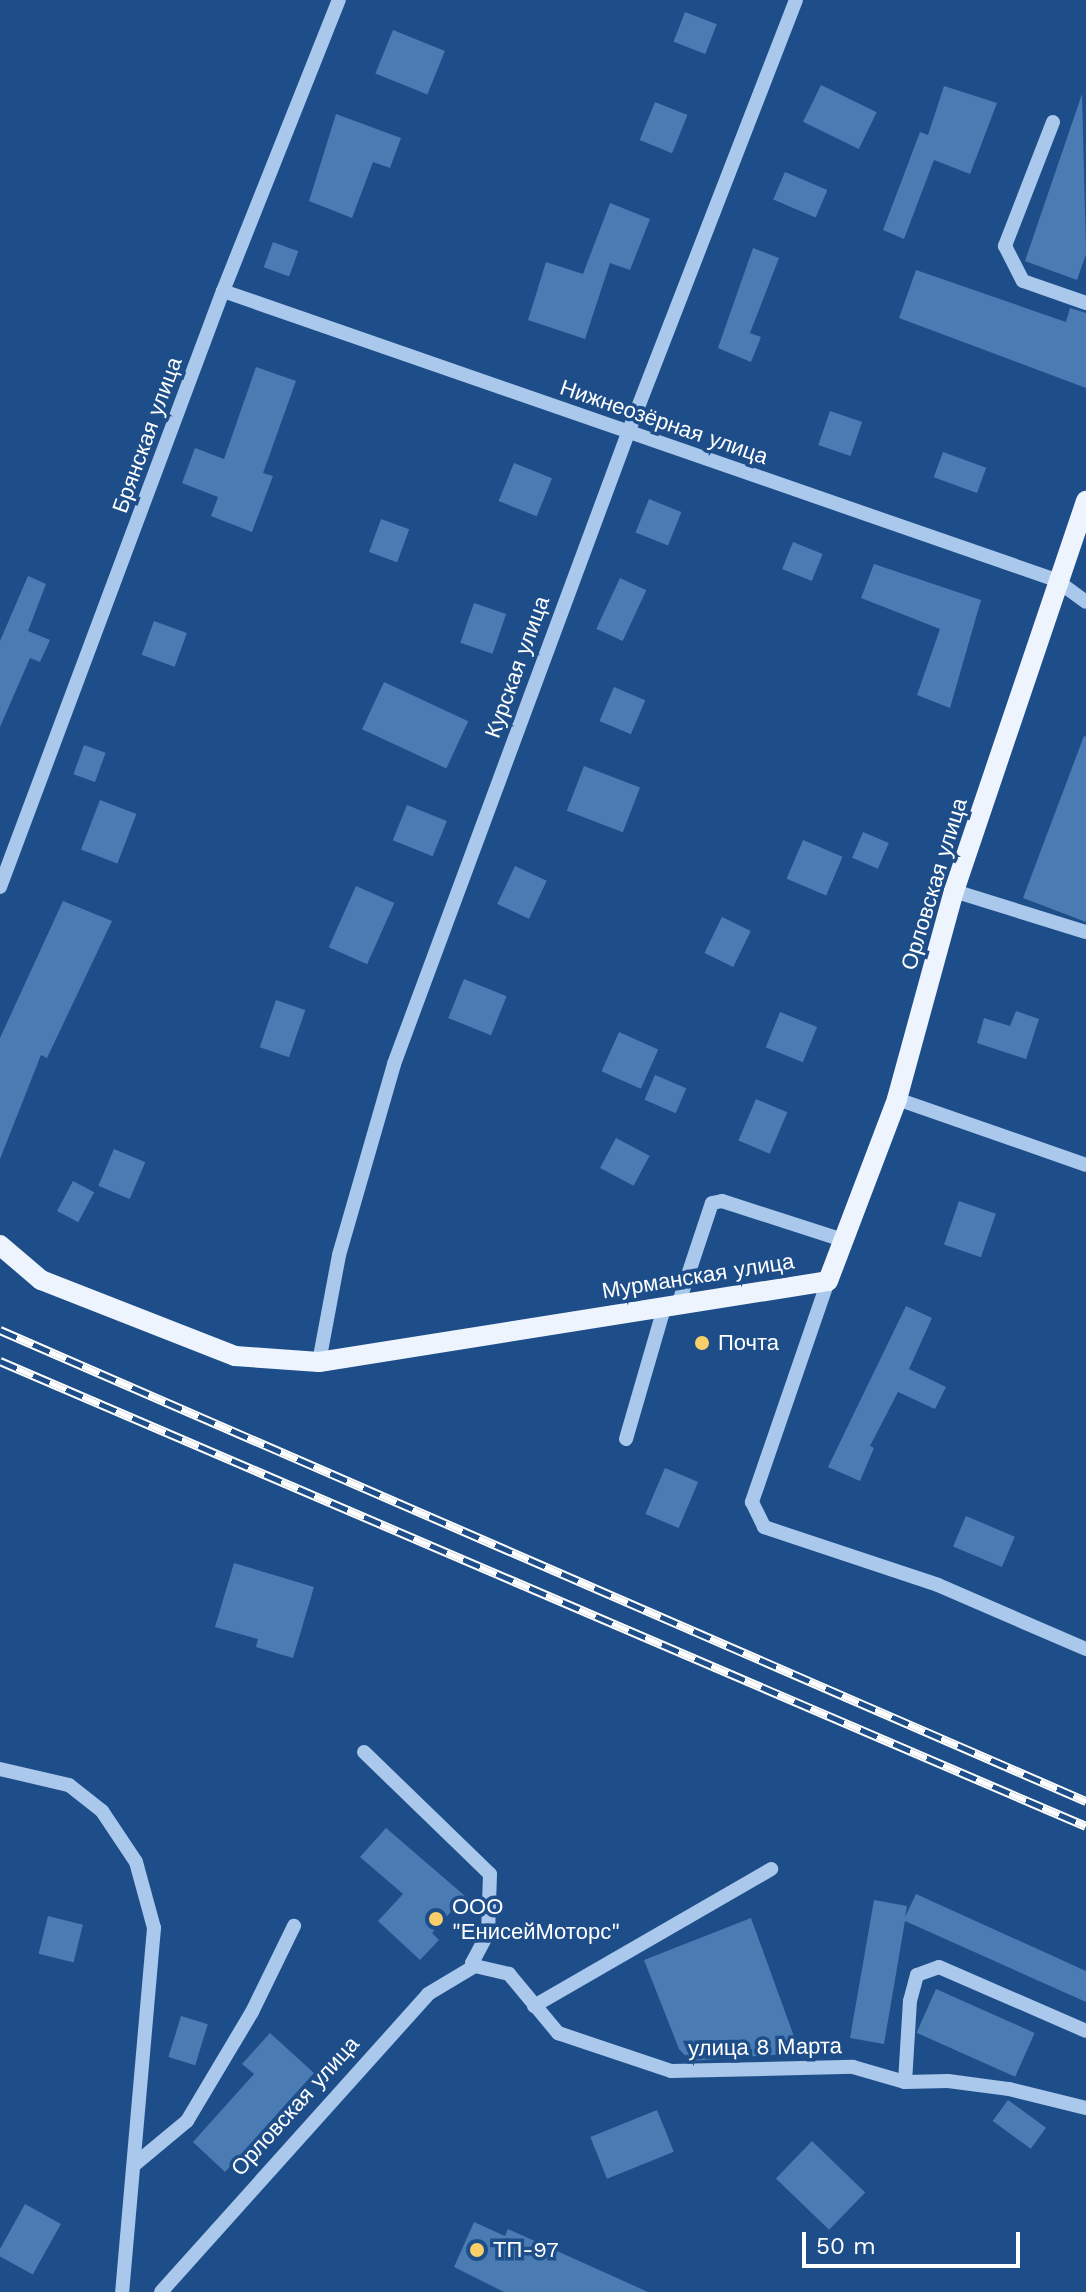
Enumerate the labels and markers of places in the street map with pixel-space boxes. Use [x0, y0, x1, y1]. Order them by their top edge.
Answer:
place label: Почта [718, 1330, 779, 1356]
marker: Почта [693, 1334, 711, 1352]
place label: ООО "ЕнисейМоторс" [452, 1893, 620, 1944]
marker: ООО "ЕнисейМоторс" [427, 1910, 445, 1928]
place label: ТП-97 [493, 2237, 559, 2263]
marker: ТП-97 [468, 2241, 486, 2259]

